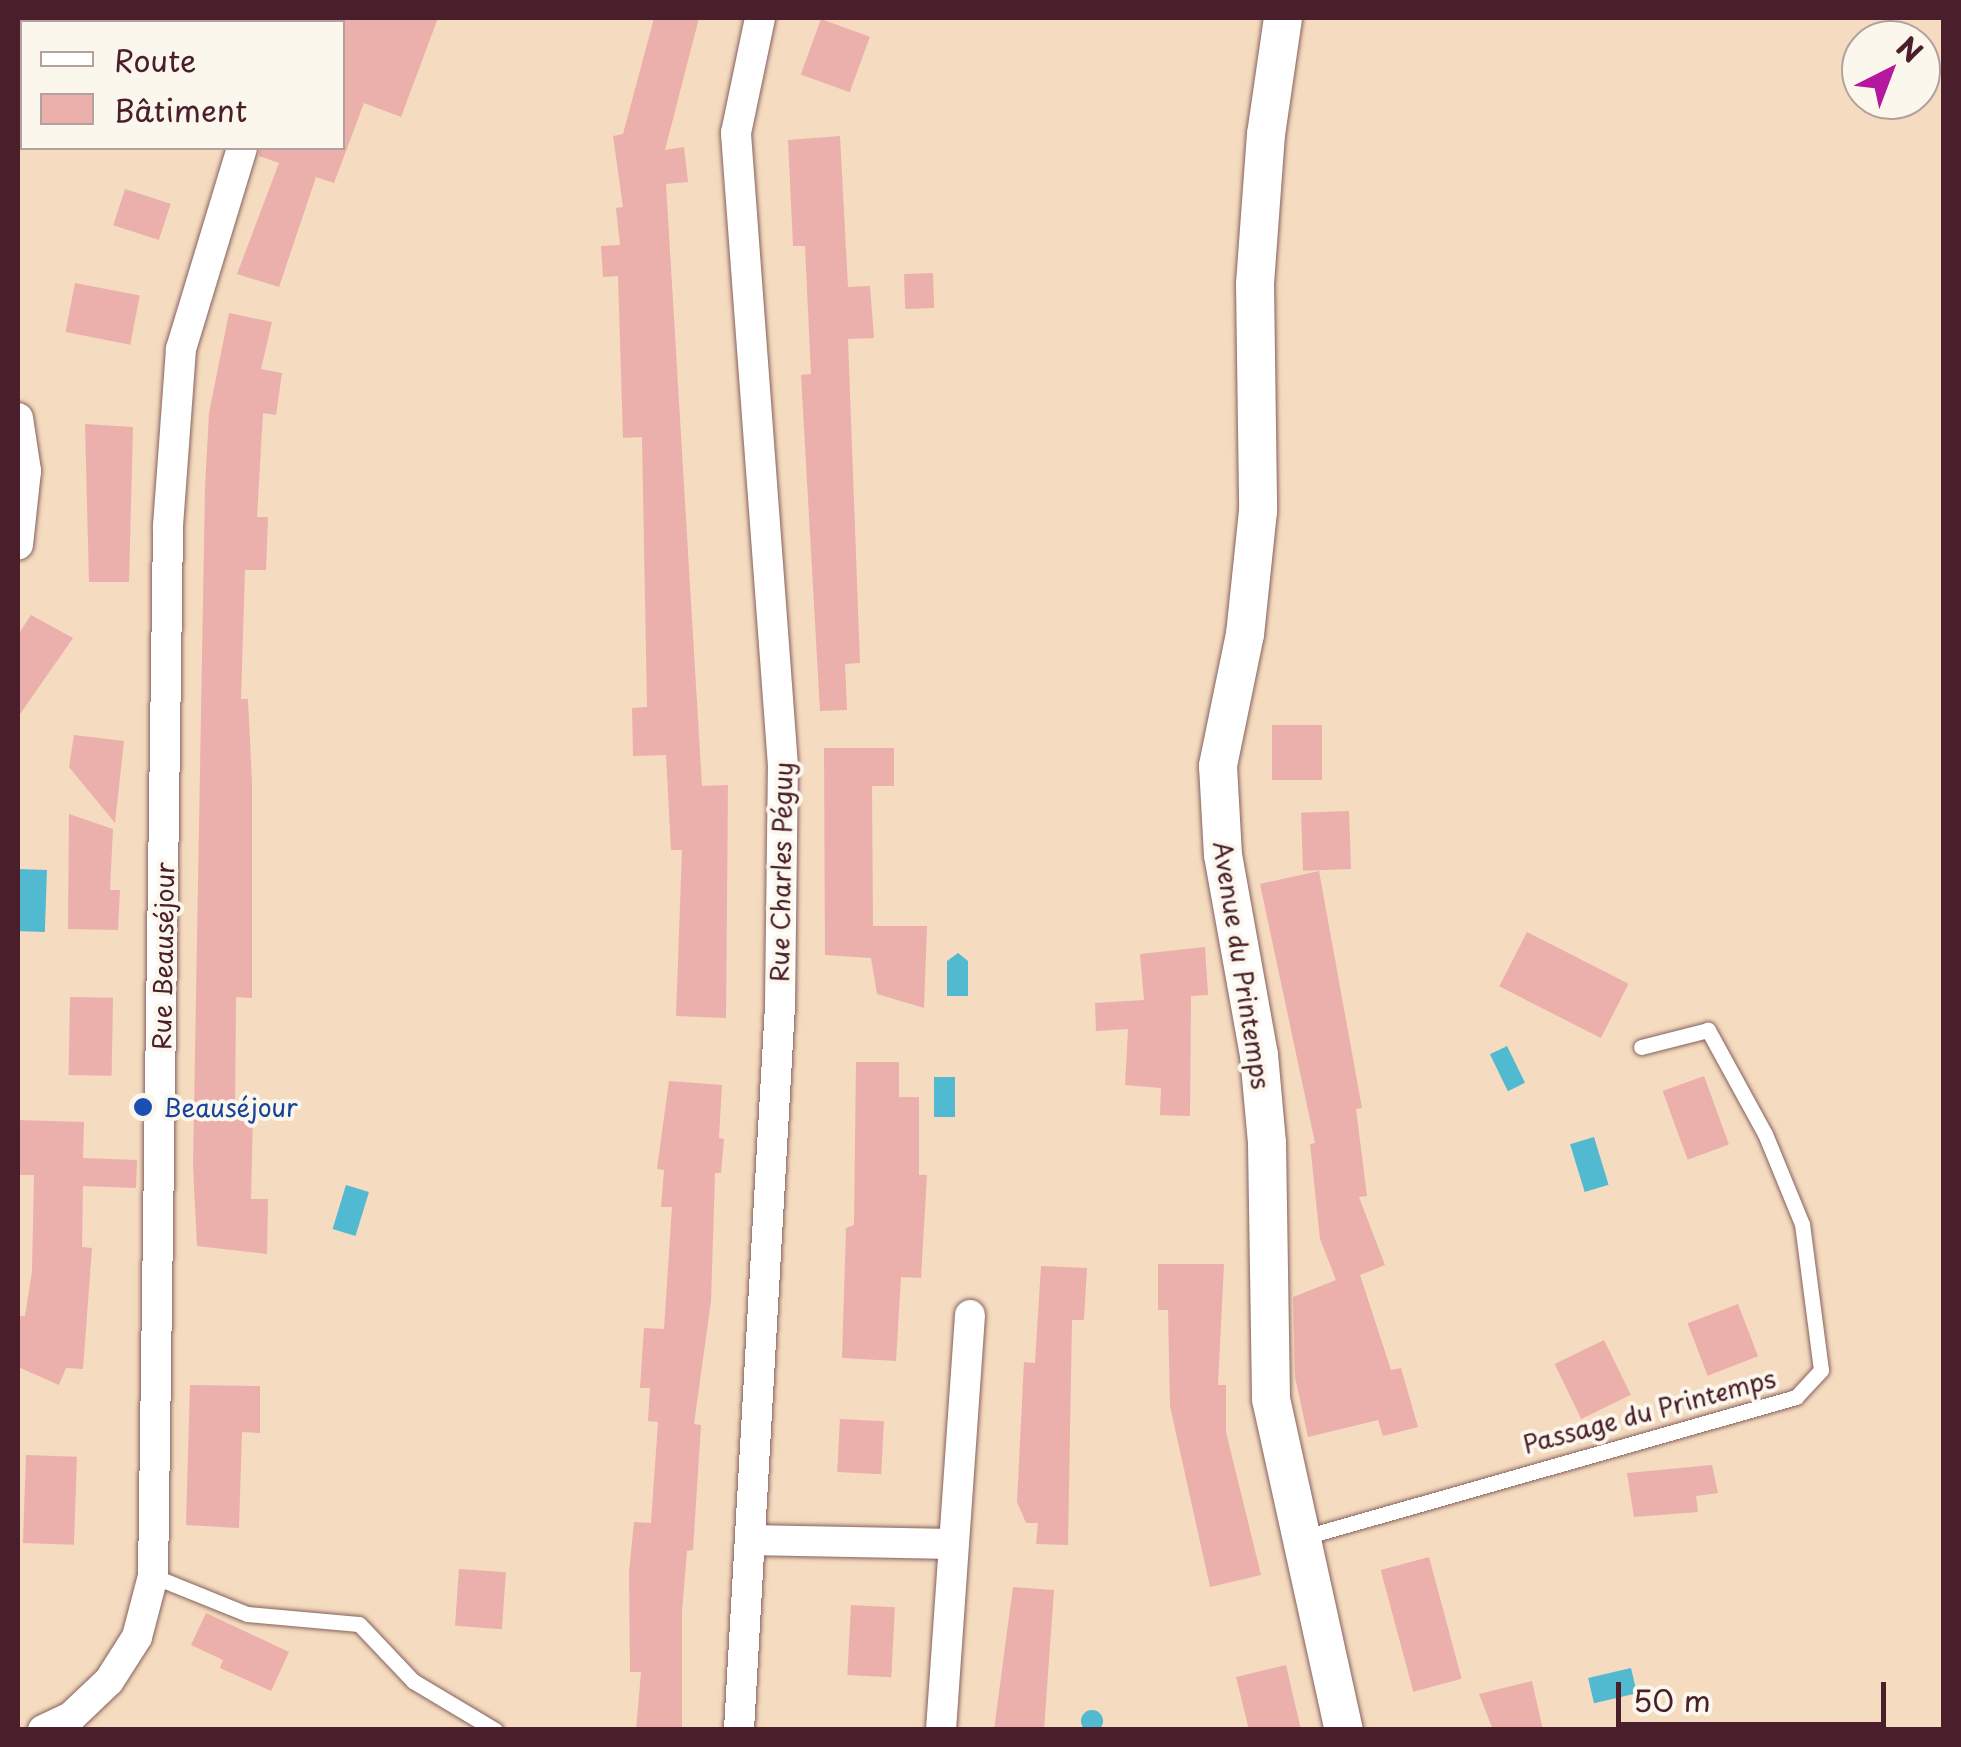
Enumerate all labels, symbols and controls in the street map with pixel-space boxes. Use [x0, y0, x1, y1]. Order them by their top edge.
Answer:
legend [20, 20, 345, 150]
north arrow [1841, 20, 1941, 120]
text: N [1887, 25, 1933, 72]
text: Route [114, 37, 196, 82]
text: Bâtiment [114, 87, 247, 132]
street label: Rue Charles Péguy [764, 759, 798, 985]
street label: Avenue du Printemps [1208, 839, 1276, 1091]
street label: Rue Beauséjour [146, 861, 180, 1051]
place label: Beauséjour [163, 1092, 298, 1122]
marker: Beauséjour [132, 1096, 154, 1118]
street label: Passage du Printemps [1519, 1363, 1779, 1459]
scale bar [1621, 1662, 1891, 1724]
text: 50 m [1633, 1677, 1711, 1722]

